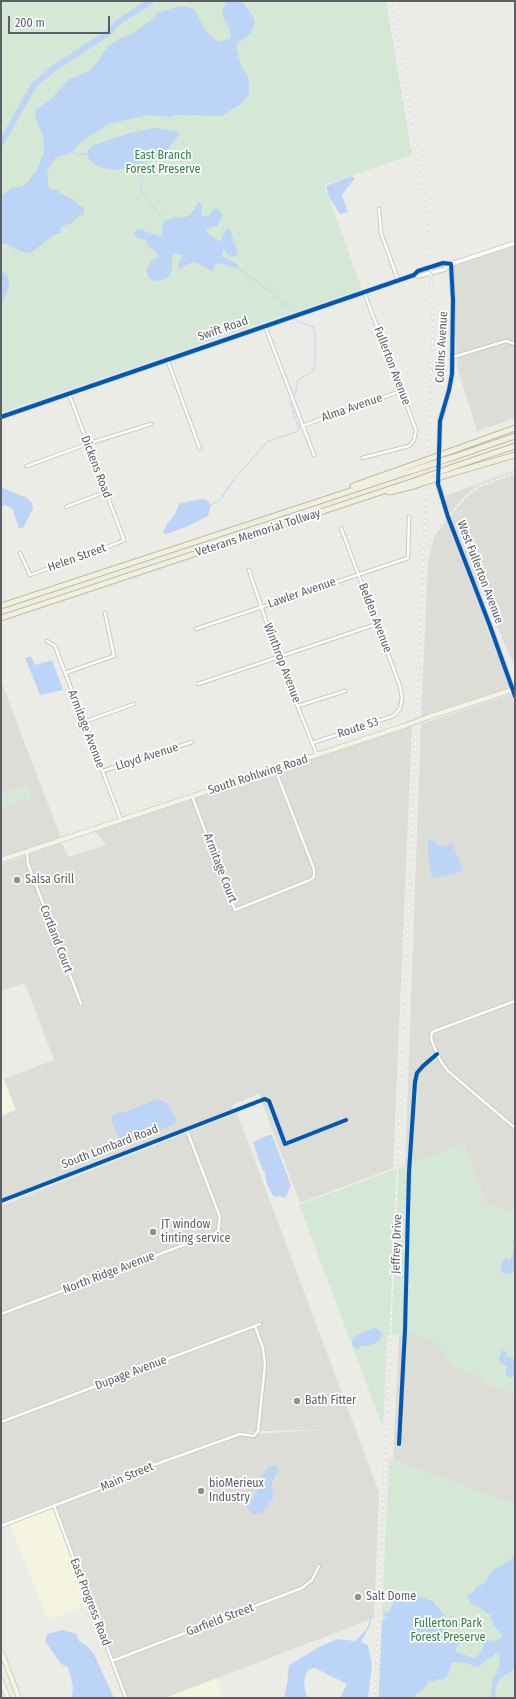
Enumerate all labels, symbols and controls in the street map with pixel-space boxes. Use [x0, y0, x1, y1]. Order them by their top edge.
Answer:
scale bar [10, 8, 112, 34]
text: 200 m [15, 16, 45, 30]
park label: East Branch Forest Preserve [125, 149, 201, 177]
street label: Collins Avenue [433, 311, 451, 383]
street label: Swift Road [196, 314, 250, 344]
street label: Fullerton Avenue [370, 325, 414, 407]
street label: Alma Avenue [320, 391, 384, 425]
street label: Dickens Road [78, 434, 114, 500]
street label: Veterans Memorial Tollway [194, 506, 322, 560]
street label: West Fullerton Avenue [454, 518, 506, 626]
street label: Helen Street [46, 541, 108, 575]
street label: Lawler Avenue [266, 575, 338, 611]
street label: Belden Avenue [355, 581, 395, 655]
street label: Winthrop Avenue [260, 621, 304, 705]
street label: Armitage Avenue [64, 688, 108, 770]
street label: Route 53 [336, 715, 380, 741]
street label: Lloyd Avenue [114, 740, 180, 774]
street label: South Rohlwing Road [206, 752, 310, 798]
street label: Armitage Court [200, 831, 240, 905]
place label: Salsa Grill [25, 873, 74, 887]
marker: Salsa Grill [12, 875, 22, 885]
street label: Cortland Court [37, 903, 75, 975]
street label: South Lombard Road [60, 1122, 160, 1172]
street label: Jeffrey Drive [389, 1214, 405, 1274]
place label: JT window tinting service [161, 1218, 230, 1246]
marker: JT window tinting service [148, 1227, 158, 1237]
street label: North Ridge Avenue [61, 1249, 157, 1297]
street label: Dupage Avenue [93, 1353, 169, 1393]
place label: Bath Fitter [305, 1394, 356, 1408]
marker: Bath Fitter [292, 1396, 302, 1406]
street label: Main Street [98, 1459, 156, 1495]
place label: bioMerieux Industry [209, 1477, 264, 1505]
marker: bioMerieux Industry [196, 1486, 206, 1496]
street label: East Progress Road [67, 1556, 113, 1648]
place label: Salt Dome [366, 1590, 416, 1604]
marker: Salt Dome [353, 1592, 363, 1602]
street label: Garfield Street [184, 1601, 256, 1639]
park label: Fullerton Park Forest Preserve [410, 1617, 486, 1645]

